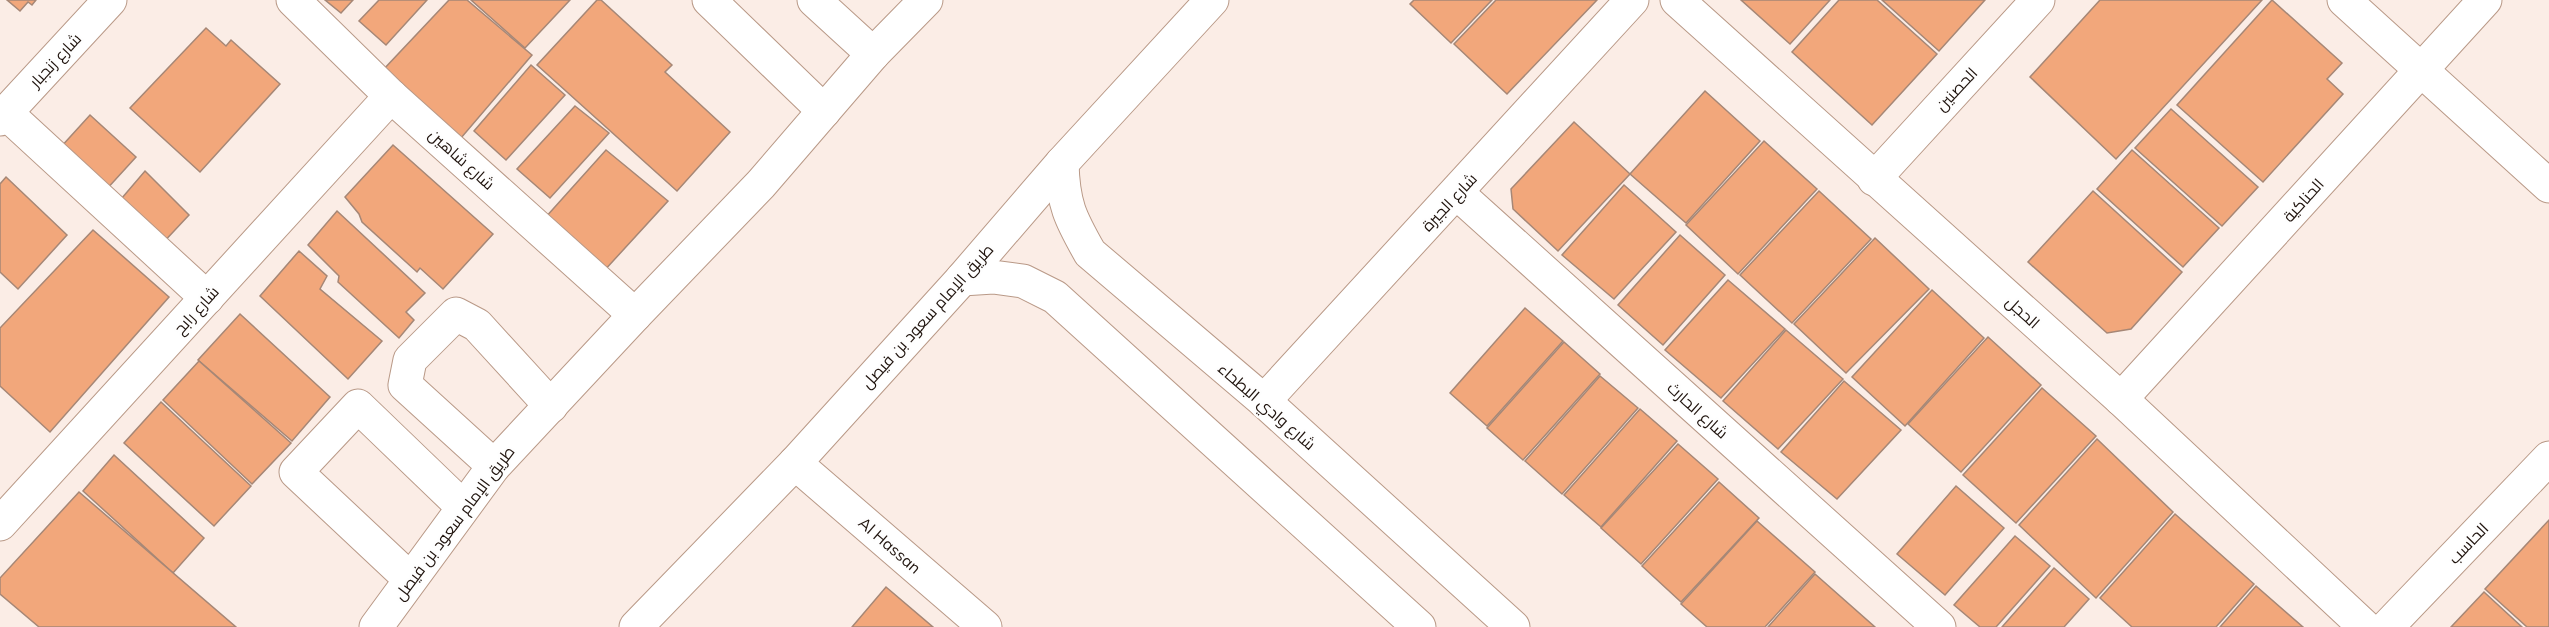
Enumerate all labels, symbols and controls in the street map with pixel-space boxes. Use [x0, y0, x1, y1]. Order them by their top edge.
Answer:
street label: شارع زنجبار [24, 29, 87, 93]
street label: الحصنين [1931, 63, 1982, 116]
street label: شارع شاهين [424, 124, 499, 195]
street label: شارع الجيرة [1417, 169, 1482, 237]
street label: الحناكية [2278, 174, 2328, 226]
street label: طريق الإمام سعود بن فيصل [857, 239, 999, 394]
street label: شارع رابح [169, 282, 224, 340]
street label: الحجل [2001, 291, 2044, 333]
street label: شارع وادي البطحاء [1211, 358, 1320, 457]
street label: شارع الحارث [1662, 377, 1733, 444]
street label: طريق الإمام سعود بن فيصل [389, 442, 520, 605]
street label: Al Hassan [855, 512, 925, 578]
street label: الحاسب [2444, 518, 2492, 568]

